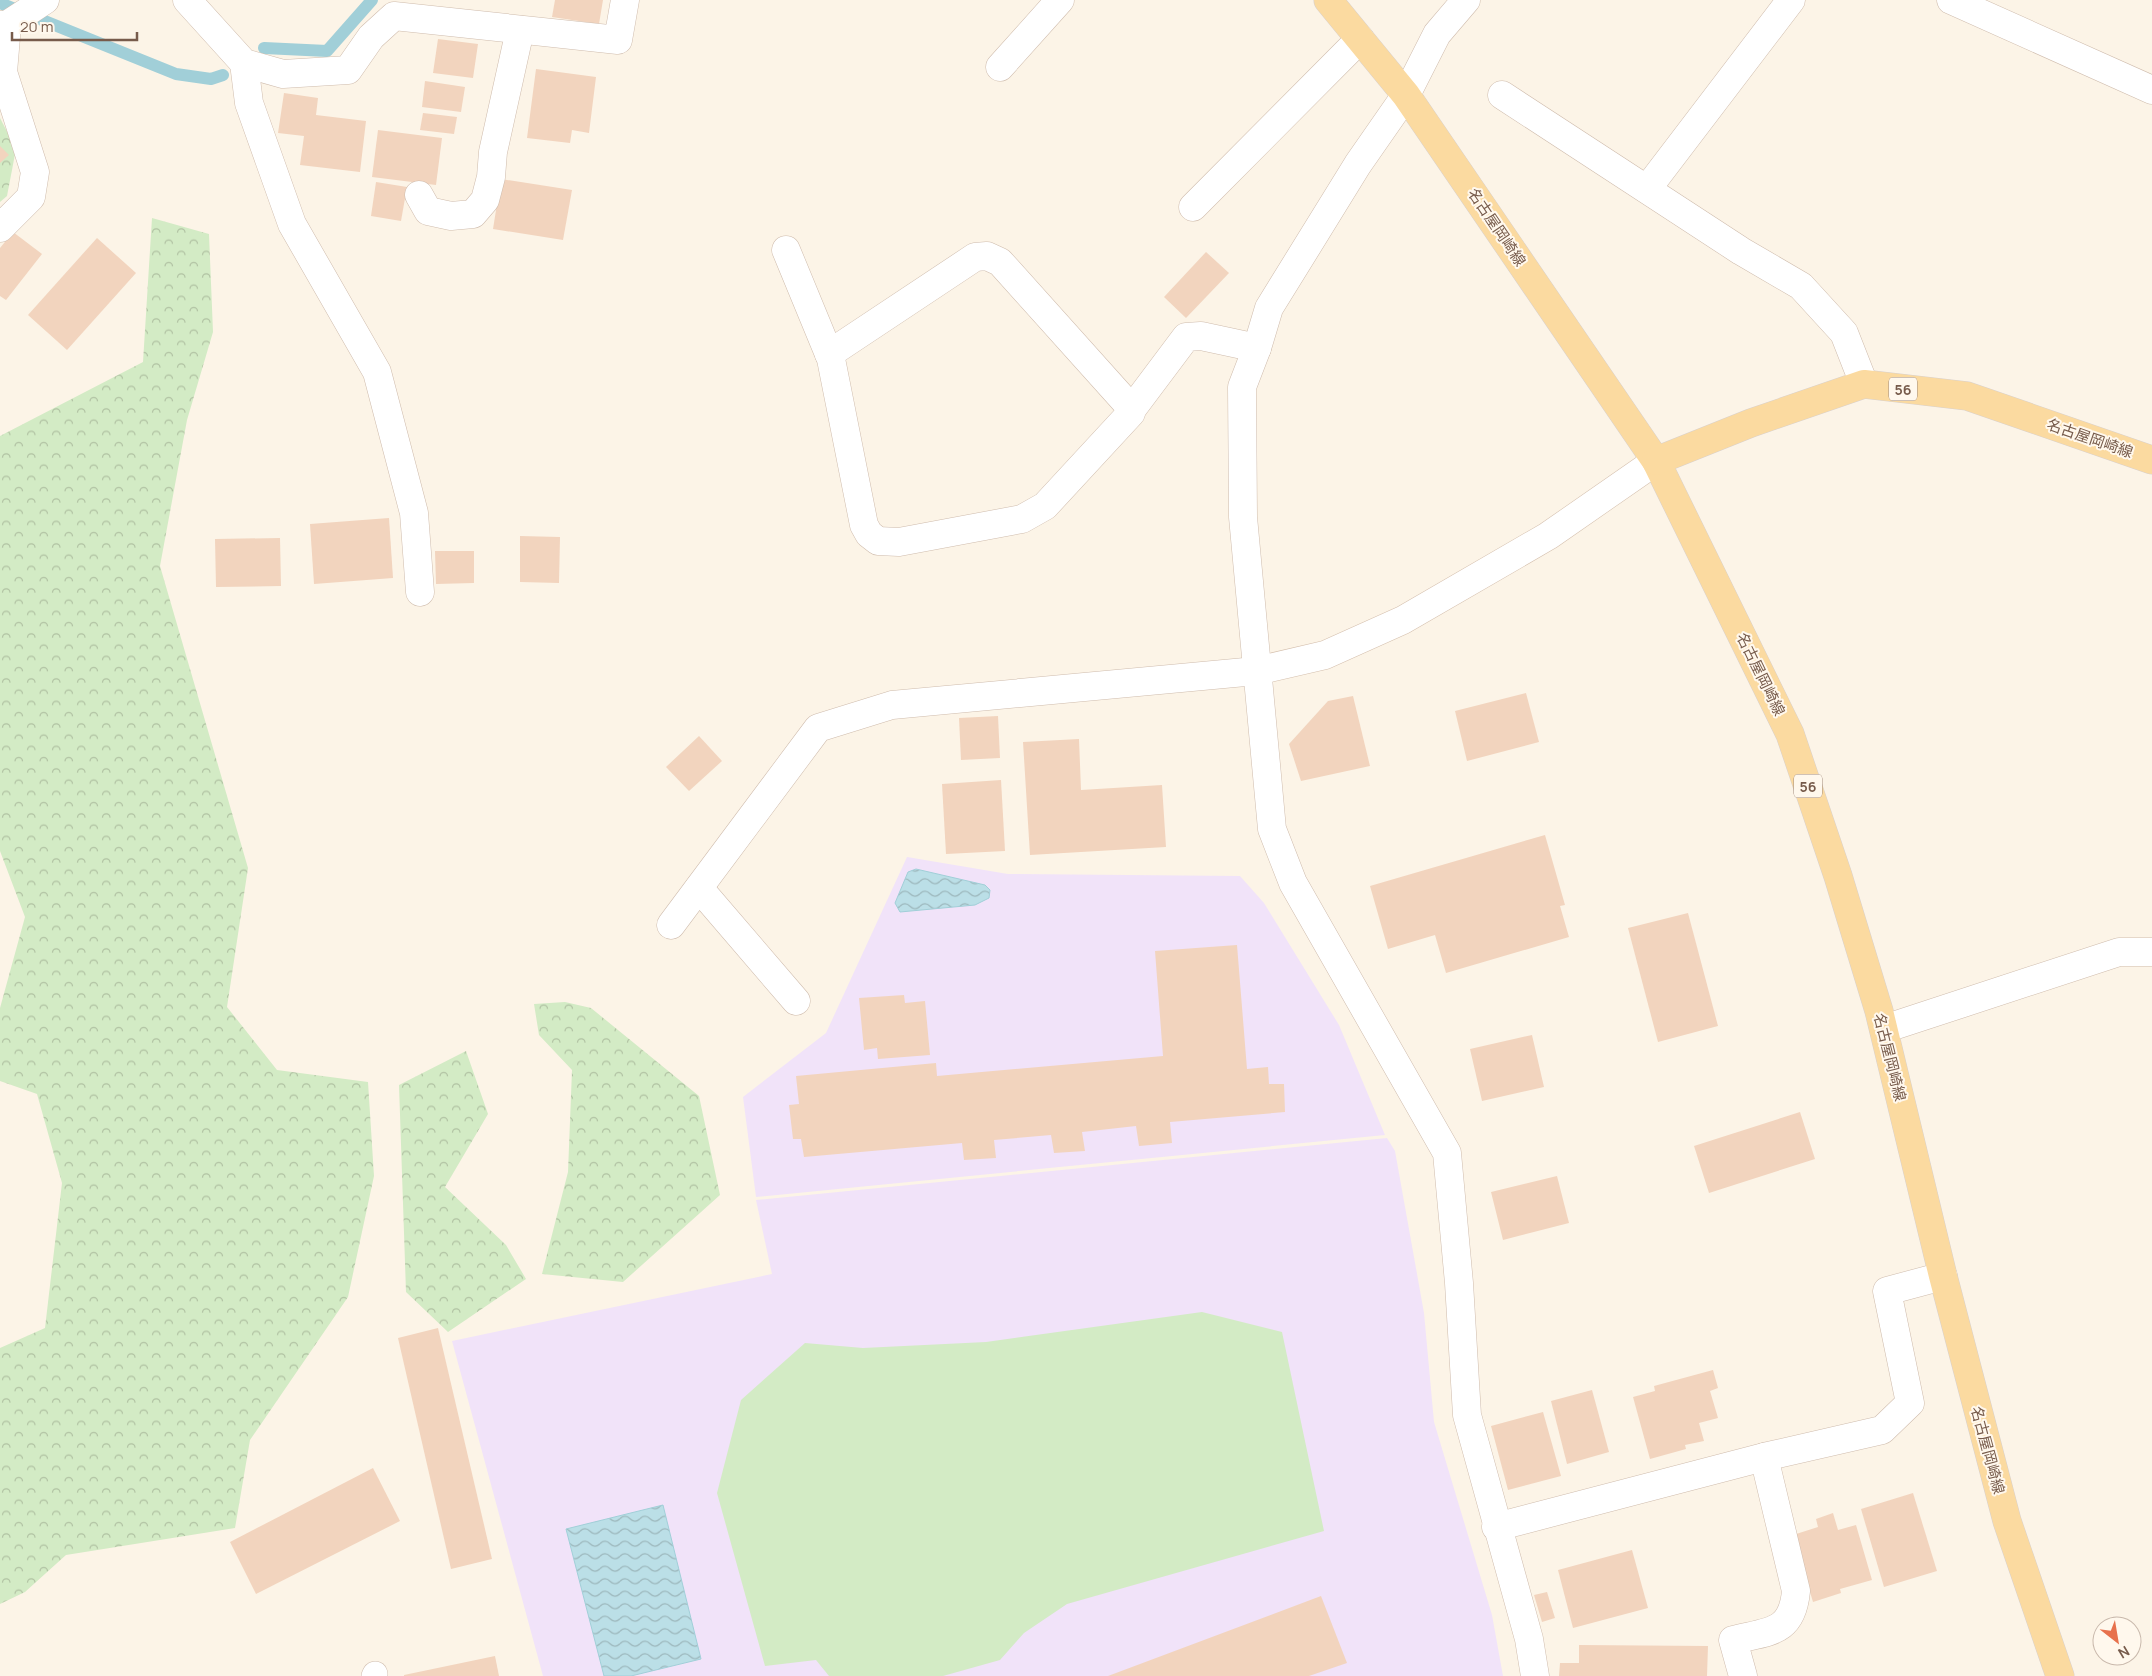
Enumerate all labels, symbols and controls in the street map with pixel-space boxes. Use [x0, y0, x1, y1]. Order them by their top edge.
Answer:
scale bar [12, 10, 138, 42]
text: 20 m [20, 16, 53, 37]
street label: 名古屋岡崎線 [1463, 184, 1531, 270]
road number: 56 [1889, 378, 1917, 400]
street label: 名古屋岡崎線 [2044, 413, 2136, 463]
street label: 名古屋岡崎線 [1732, 629, 1790, 719]
road number: 56 [1794, 774, 1822, 798]
street label: 名古屋岡崎線 [1869, 1011, 1911, 1103]
street label: 名古屋岡崎線 [1966, 1404, 2010, 1496]
north arrow [2092, 1616, 2142, 1666]
text: N [2115, 1642, 2133, 1663]

